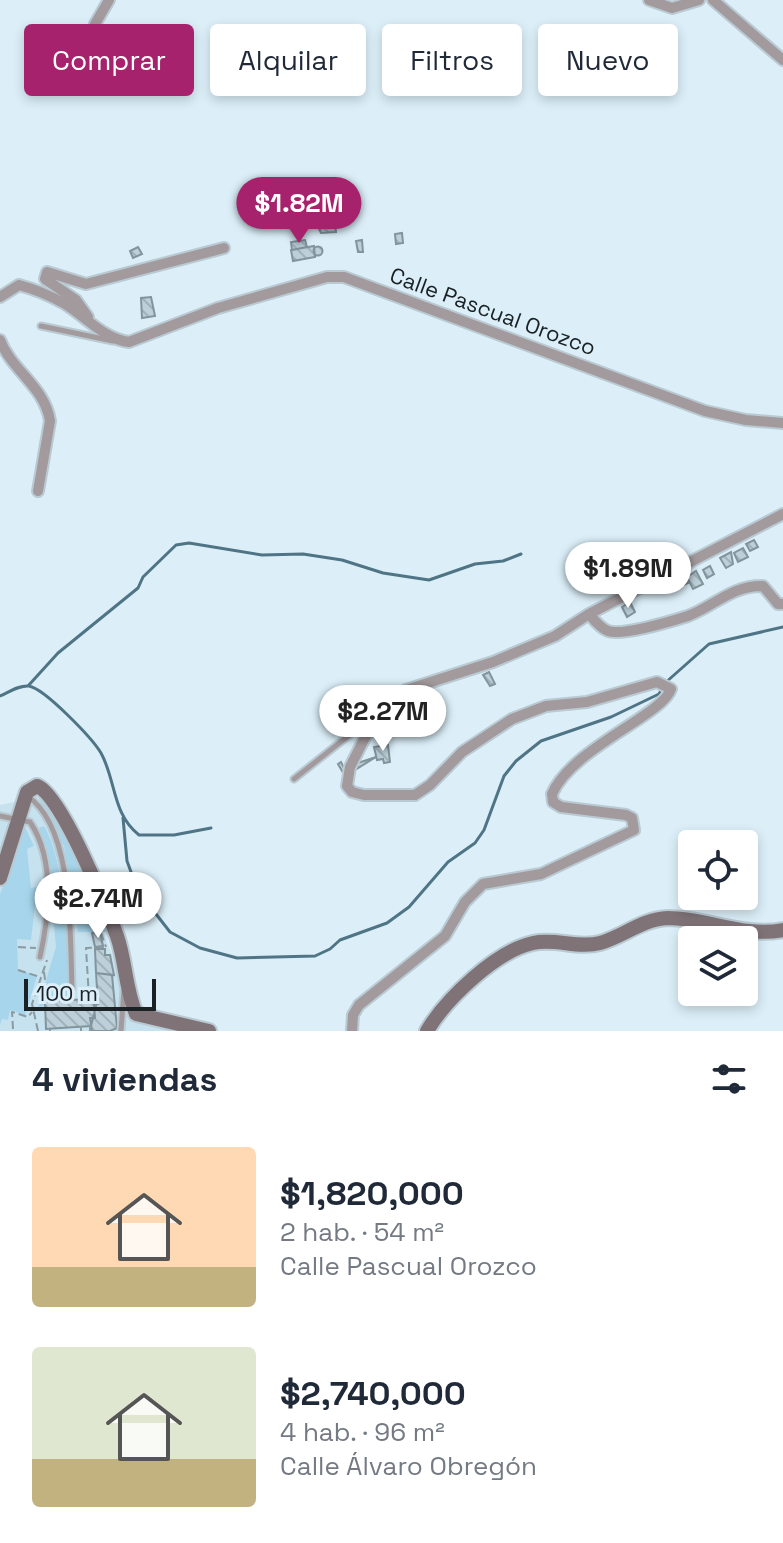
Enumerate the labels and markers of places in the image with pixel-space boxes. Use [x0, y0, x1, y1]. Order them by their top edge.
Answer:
pin: $1.82M [234, 177, 364, 245]
pin: $1.89M [563, 542, 693, 610]
pin: $2.27M [318, 685, 448, 753]
pin: $2.74M [33, 872, 163, 940]

